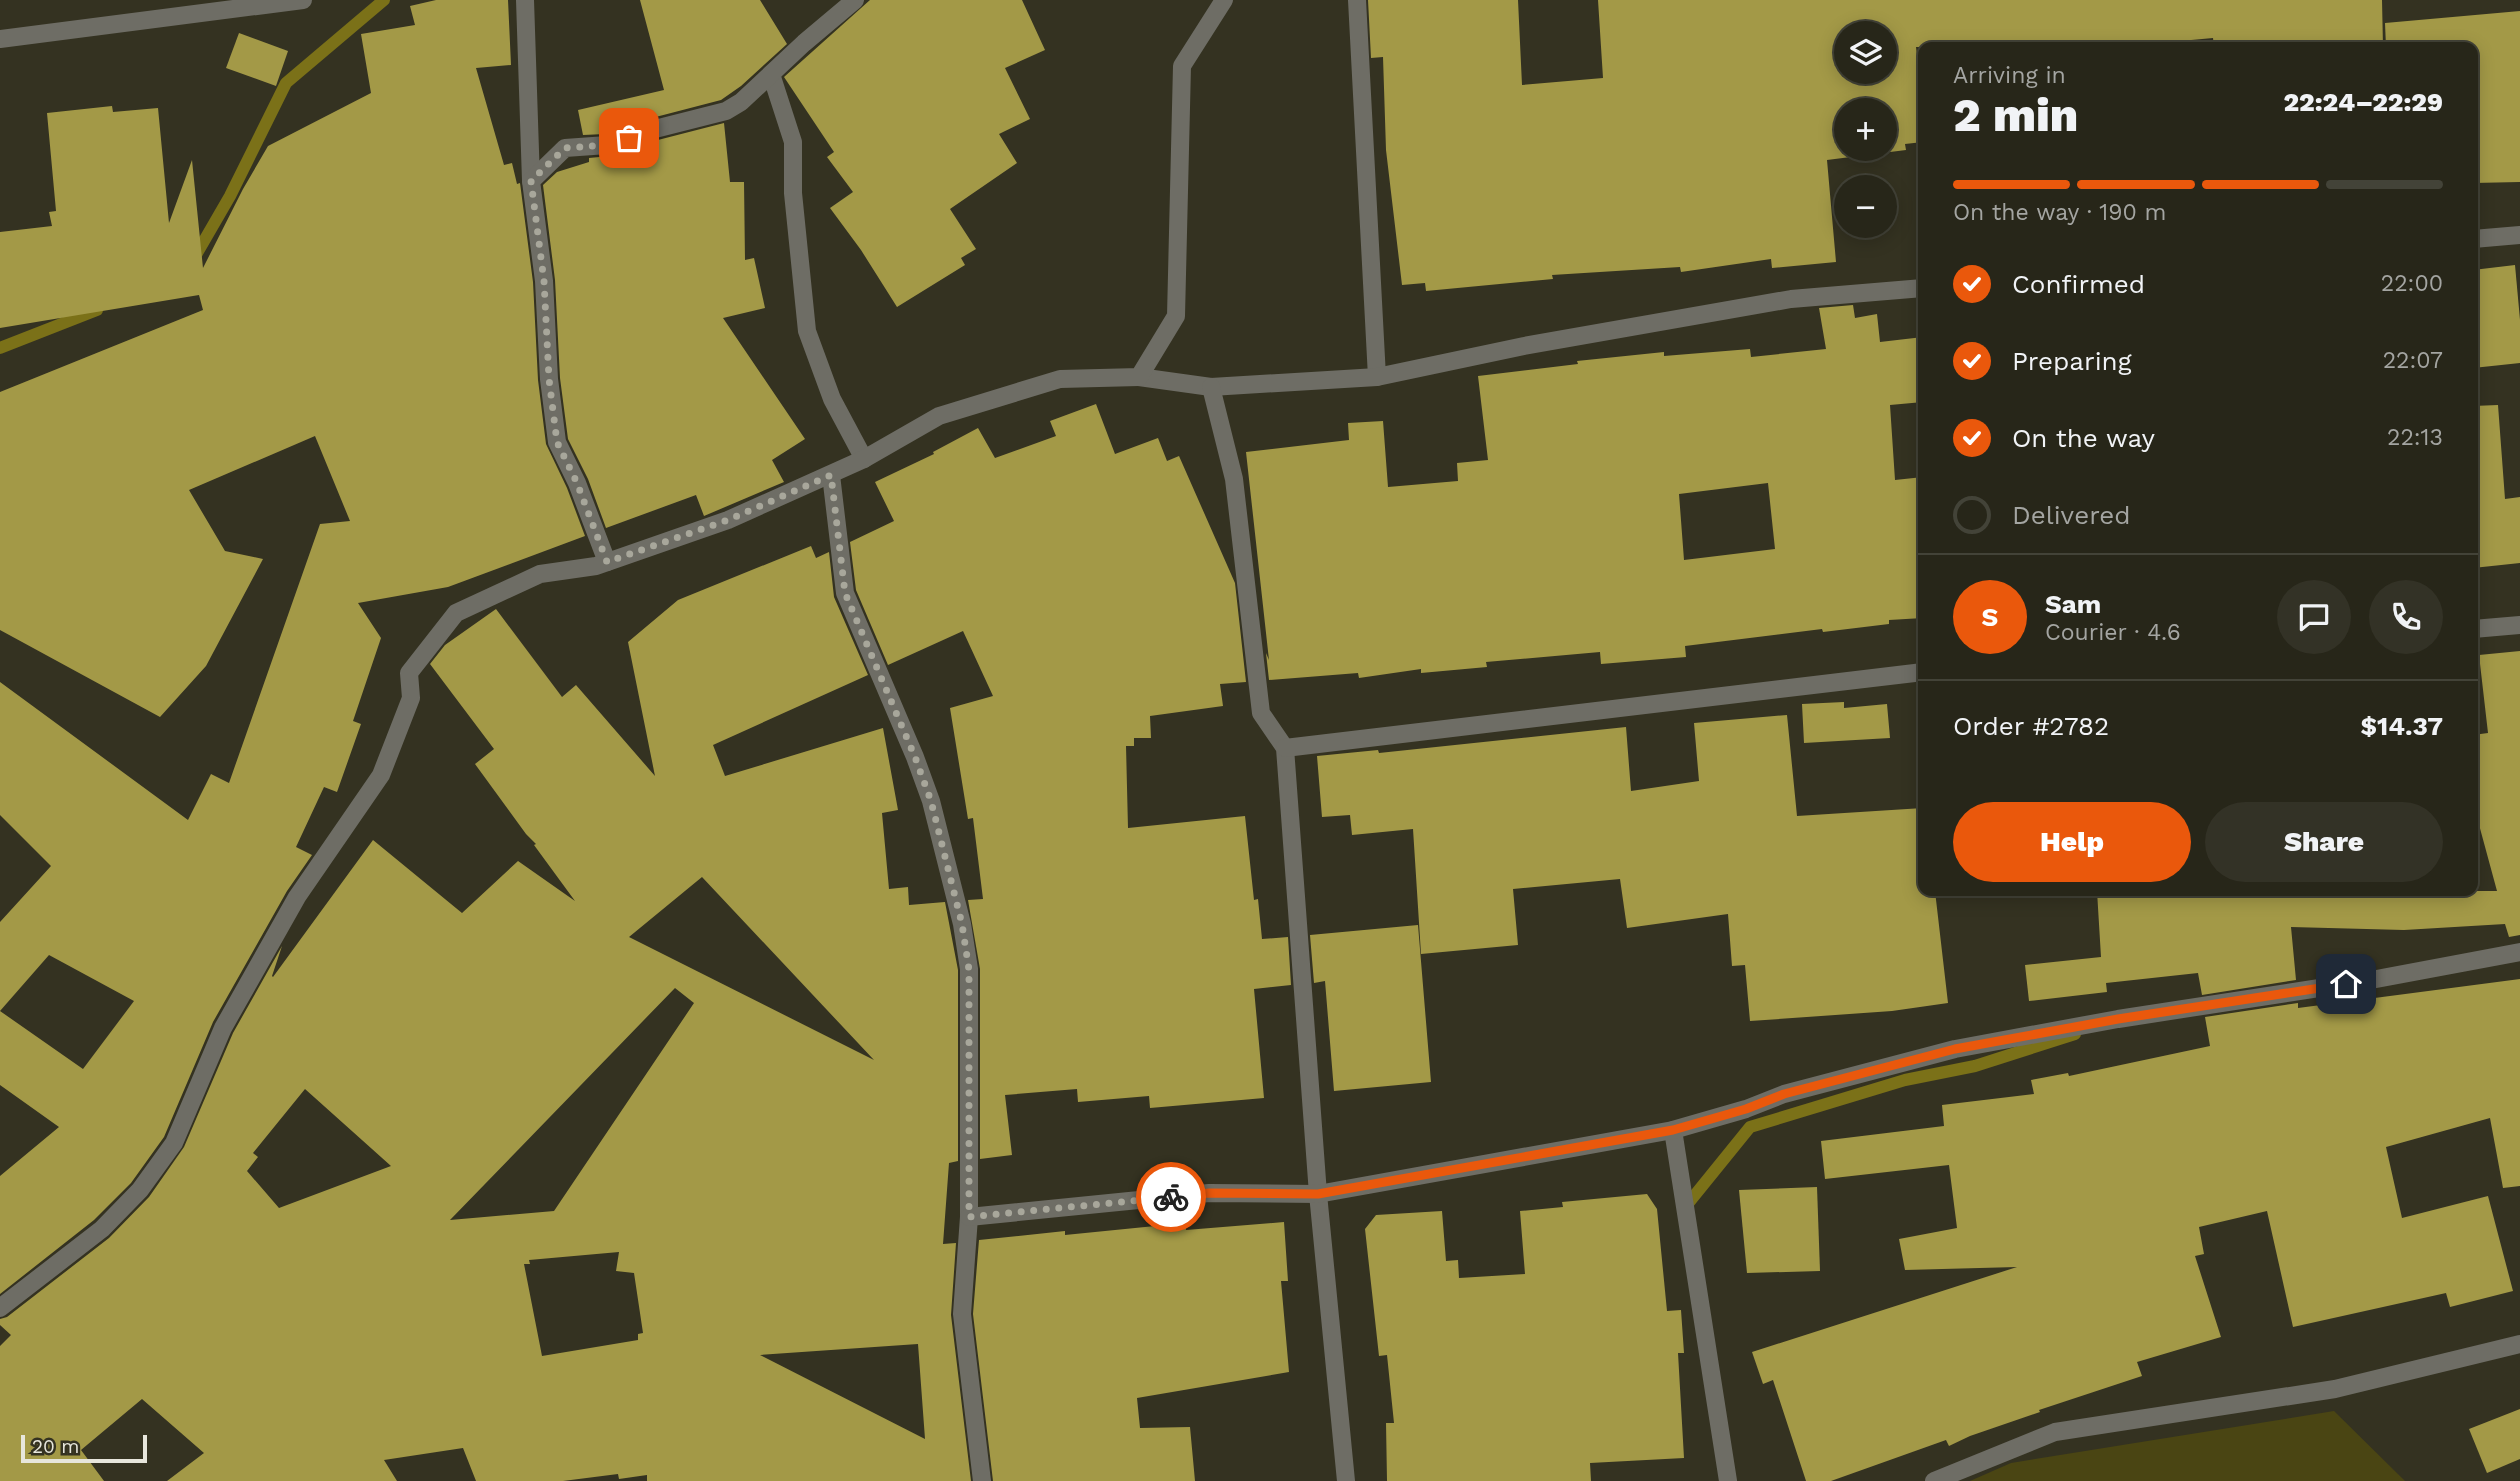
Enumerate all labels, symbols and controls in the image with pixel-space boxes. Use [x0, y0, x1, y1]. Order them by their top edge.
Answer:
map controls [1834, 21, 1897, 238]
button: layers [1834, 21, 1897, 84]
text: Arriving in [1953, 62, 2066, 89]
text: 22:24–22:29 [2283, 87, 2443, 117]
text: 2 min [1953, 88, 2078, 142]
button: + [1834, 98, 1897, 161]
pin [599, 108, 659, 168]
icon: bag [610, 119, 648, 157]
button: − [1834, 175, 1897, 238]
text: On the way · 190 m [1953, 199, 2166, 226]
icon: check [1953, 265, 1991, 303]
text: Confirmed [2012, 269, 2145, 299]
text: 22:00 [2381, 270, 2443, 297]
icon: check [1953, 342, 1991, 380]
text: Preparing [2012, 346, 2132, 376]
text: 22:07 [2383, 347, 2443, 374]
icon: check [1953, 419, 1991, 457]
text: On the way [2012, 423, 2155, 453]
text: 22:13 [2387, 424, 2443, 451]
text: Delivered [2012, 500, 2131, 530]
button: chat [2277, 580, 2351, 654]
button: phone [2369, 580, 2443, 654]
text: Sam [2045, 589, 2101, 619]
text: S [1982, 602, 1998, 632]
text: Courier · 4.6 [2045, 619, 2181, 646]
text: Order #2782 [1953, 711, 2109, 741]
text: $14.37 [2360, 711, 2443, 741]
button: Help [1953, 802, 2191, 882]
button: Share [2205, 802, 2443, 882]
pin [2316, 954, 2376, 1014]
icon: home [2327, 965, 2365, 1003]
courier [1136, 1162, 1206, 1232]
icon: bike [1152, 1178, 1190, 1216]
scale bar [21, 1432, 147, 1464]
text: 20 m [32, 1435, 79, 1458]

